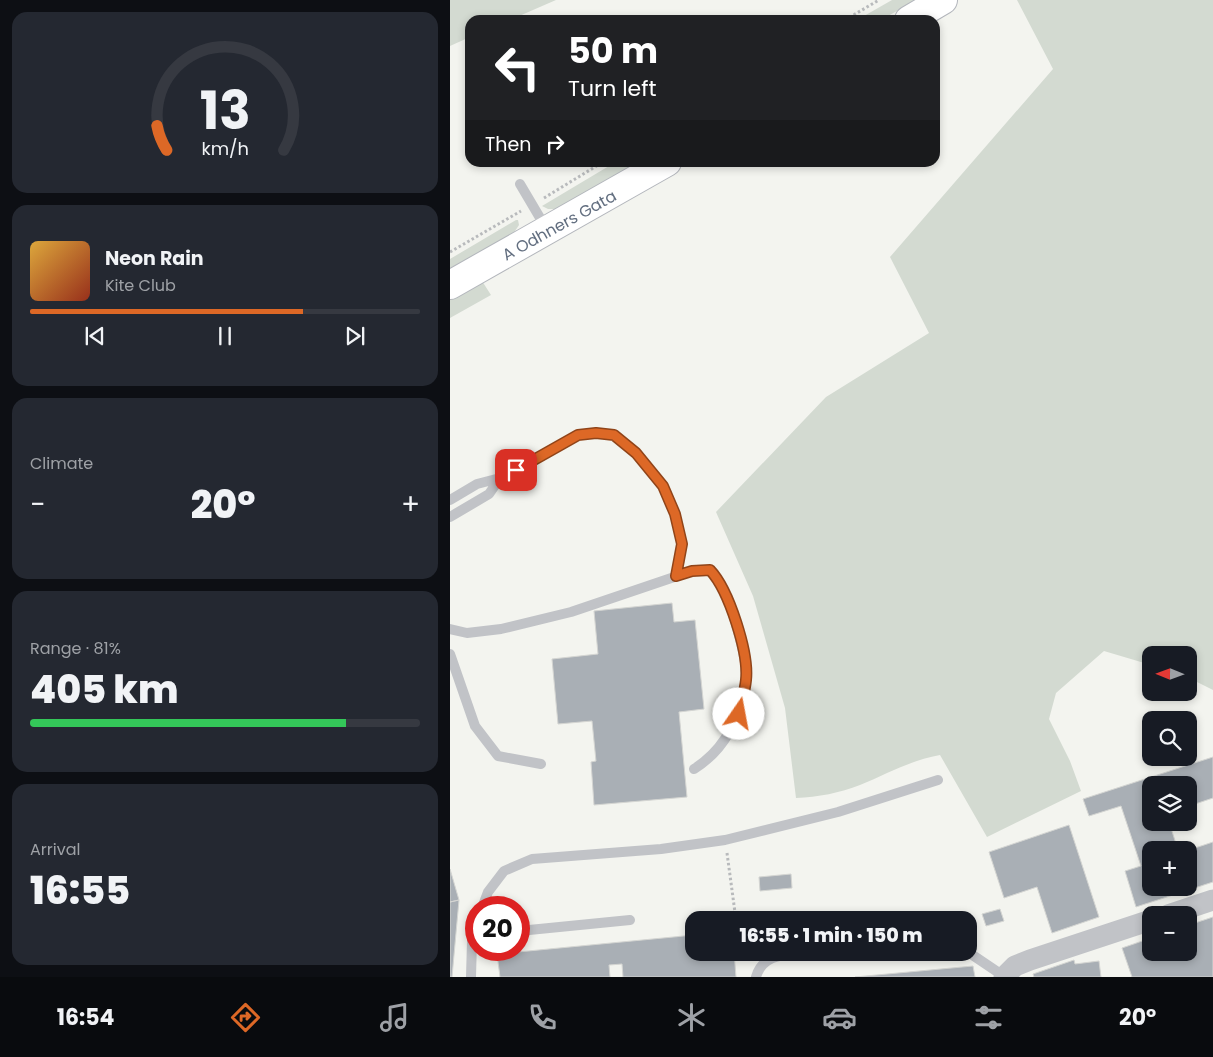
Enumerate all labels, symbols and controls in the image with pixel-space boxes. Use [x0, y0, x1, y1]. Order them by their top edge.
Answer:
text: 50 m [568, 26, 658, 75]
icon: left [485, 35, 550, 100]
text: Turn left [568, 73, 656, 104]
text: 13 [199, 74, 251, 147]
icon: right [541, 130, 569, 158]
text: Then [485, 131, 531, 158]
text: km/h [201, 136, 249, 161]
street label: A Odhners Gata [498, 185, 621, 266]
text: Neon Rain [105, 245, 204, 272]
text: Kite Club [105, 274, 176, 297]
icon: previous [81, 322, 109, 350]
icon: pause [211, 322, 239, 350]
icon: next [341, 322, 369, 350]
pin [495, 449, 537, 491]
text: Climate [30, 452, 93, 475]
icon: arrive [502, 456, 530, 484]
text: 20° [191, 478, 256, 531]
text: − [30, 485, 45, 524]
text: + [401, 485, 420, 524]
text: Range · 81% [30, 637, 121, 660]
north arrow [1142, 646, 1198, 701]
map controls [1142, 646, 1197, 961]
text: 405 km [30, 663, 179, 716]
position arrow [712, 687, 764, 739]
button: search [1142, 711, 1197, 766]
button: layers [1142, 776, 1197, 831]
text: Arrival [30, 838, 80, 861]
button: + [1142, 841, 1197, 896]
text: 16:55 [30, 864, 130, 917]
speed limit sign: 20 [465, 896, 530, 961]
button: − [1142, 906, 1197, 961]
text: 16:55 · 1 min · 150 m [739, 922, 923, 949]
icon: directions [228, 1000, 263, 1035]
icon: music [377, 1000, 412, 1035]
icon: phone [525, 1000, 560, 1035]
icon: climate [674, 1000, 709, 1035]
icon: car [822, 1000, 857, 1035]
icon: filters [971, 1000, 1006, 1035]
text: 16:54 [57, 1002, 114, 1033]
text: 20° [1119, 1002, 1156, 1033]

